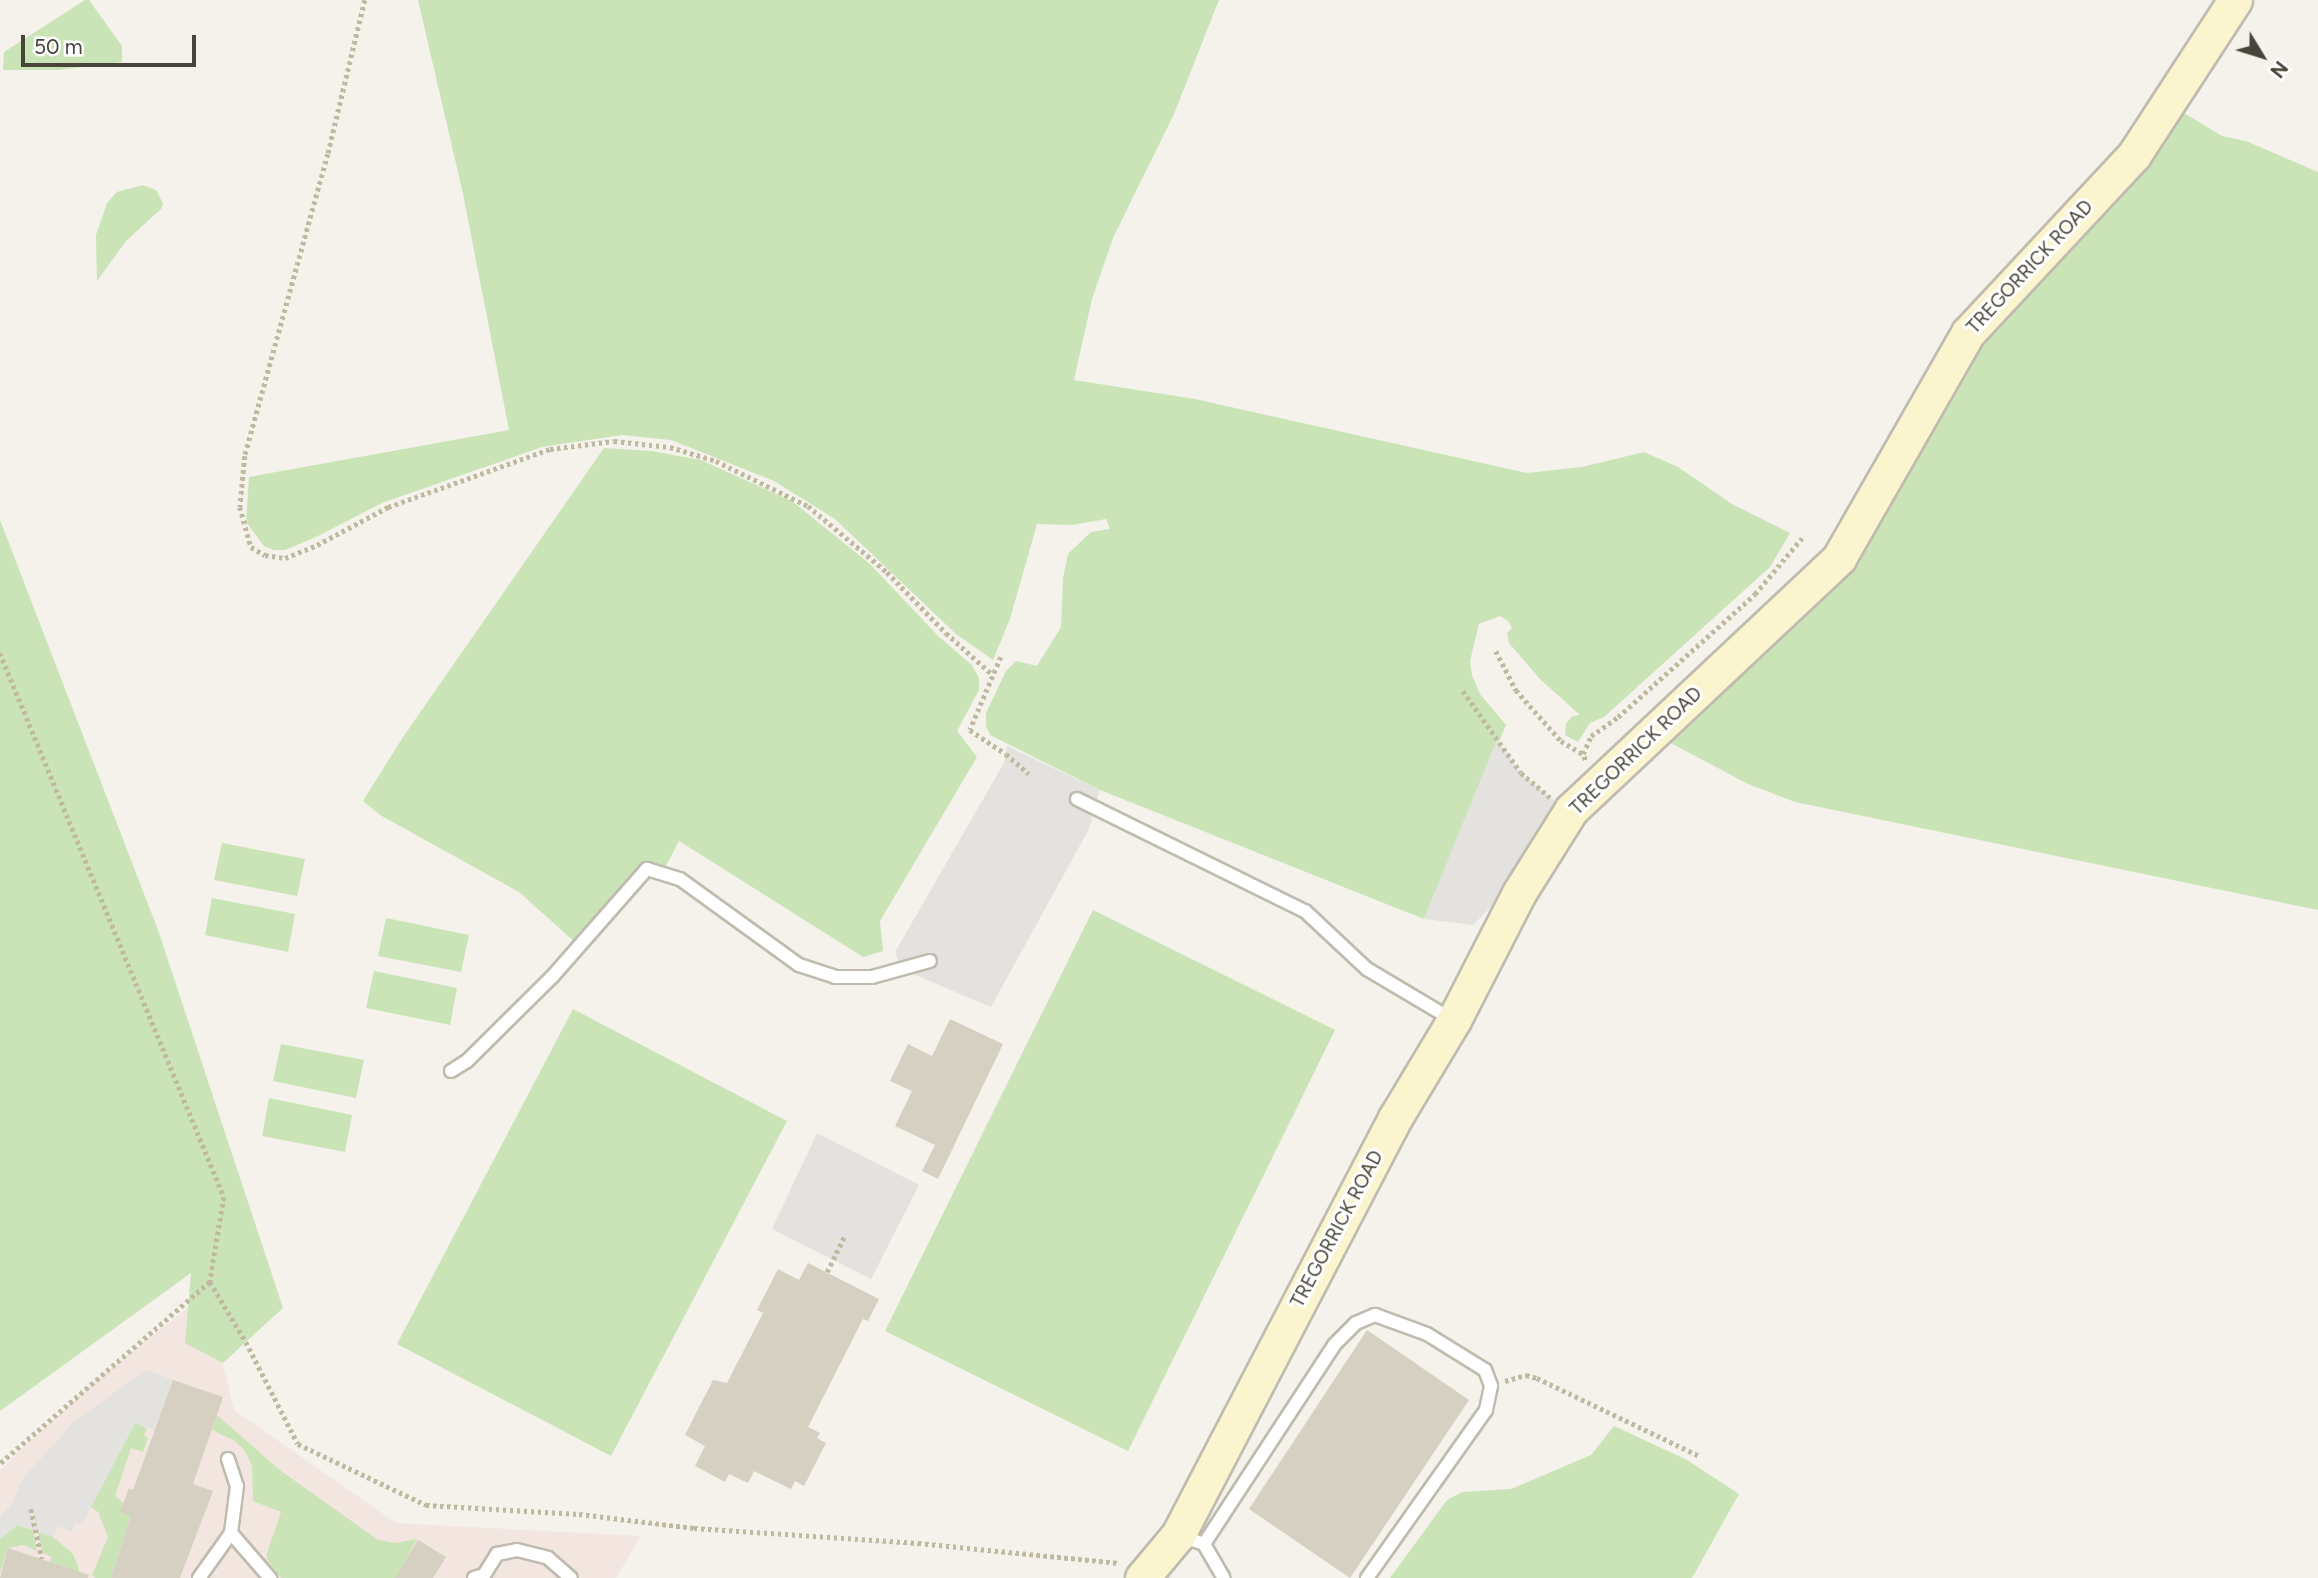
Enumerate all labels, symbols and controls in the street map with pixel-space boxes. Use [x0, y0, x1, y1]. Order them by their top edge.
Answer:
scale bar [24, 21, 200, 65]
north arrow [2227, 21, 2297, 91]
text: 50 m [34, 34, 83, 59]
text: N [2265, 56, 2293, 82]
street label: TREGORRICK ROAD [1962, 195, 2098, 339]
street label: TREGORRICK ROAD [1565, 682, 1707, 820]
street label: TREGORRICK ROAD [1286, 1147, 1388, 1311]

